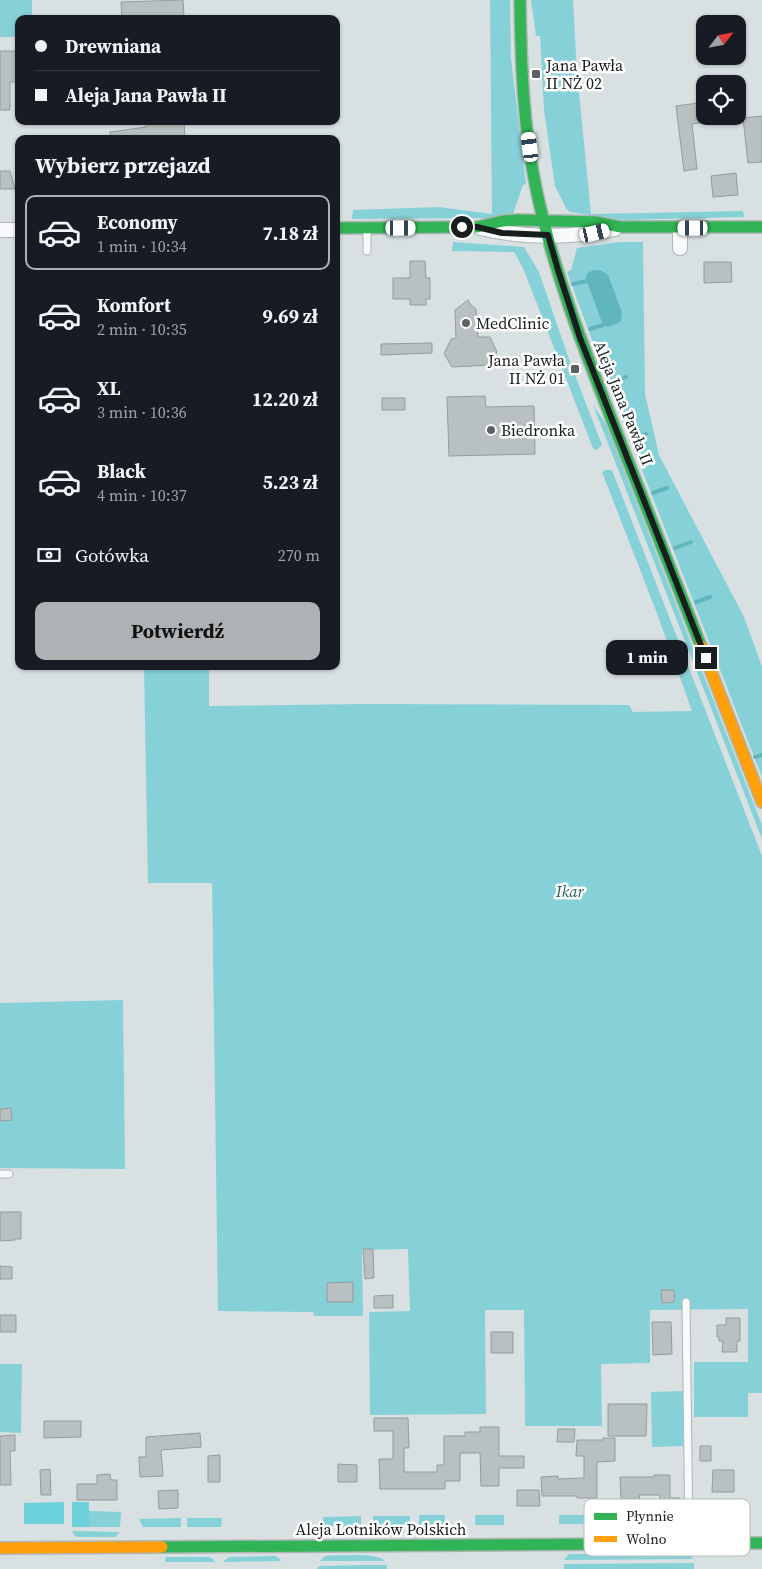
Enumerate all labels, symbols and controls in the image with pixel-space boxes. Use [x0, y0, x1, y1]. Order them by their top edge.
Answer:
north arrow [696, 15, 746, 65]
map controls [696, 15, 746, 125]
text: Drewniana [65, 33, 161, 59]
place label: Jana Pawła II NŻ 02 [545, 54, 624, 94]
marker: Jana Pawła II NŻ 02 [530, 68, 542, 80]
button: locate [696, 75, 746, 125]
text: Aleja Jana Pawła II [65, 82, 227, 108]
car [520, 131, 539, 163]
text: Wybierz przejazd [35, 150, 211, 180]
text: Economy [97, 209, 178, 235]
icon: car [37, 210, 82, 255]
route start [451, 216, 473, 238]
text: 7.18 zł [262, 220, 318, 246]
car [386, 221, 416, 236]
car [678, 221, 708, 236]
car [578, 222, 611, 244]
text: 1 min · 10:34 [97, 235, 187, 257]
text: Komfort [97, 292, 171, 318]
icon: car [37, 293, 82, 338]
text: 9.69 zł [262, 303, 318, 329]
place label: MedClinic [476, 312, 549, 334]
marker: MedClinic [460, 317, 472, 329]
text: 2 min · 10:35 [97, 318, 187, 340]
street label: Aleja Jana Pawła II [589, 337, 659, 469]
place label: Jana Pawła II NŻ 01 [487, 349, 566, 389]
marker: Jana Pawła II NŻ 01 [569, 363, 581, 375]
text: XL [97, 375, 120, 401]
icon: car [37, 376, 82, 421]
text: 12.20 zł [252, 386, 318, 412]
text: 3 min · 10:36 [97, 401, 187, 423]
place label: Biedronka [501, 419, 576, 441]
marker: Biedronka [485, 424, 497, 436]
text: Black [97, 458, 146, 484]
icon: car [37, 459, 82, 504]
text: 5.23 zł [262, 469, 318, 495]
text: 4 min · 10:37 [97, 484, 187, 506]
icon: cash [35, 541, 63, 569]
text: Gotówka [75, 542, 149, 568]
text: 270 m [278, 544, 320, 566]
button: Potwierdź [35, 602, 320, 660]
callout: 1 min [606, 640, 688, 676]
text: 1 min [626, 646, 668, 668]
route end [695, 647, 717, 669]
park label: Ikar [555, 880, 585, 902]
legend [584, 1499, 750, 1556]
text: Płynnie [626, 1506, 674, 1526]
street label: Aleja Lotników Polskich [296, 1518, 467, 1540]
text: Wolno [626, 1529, 667, 1549]

